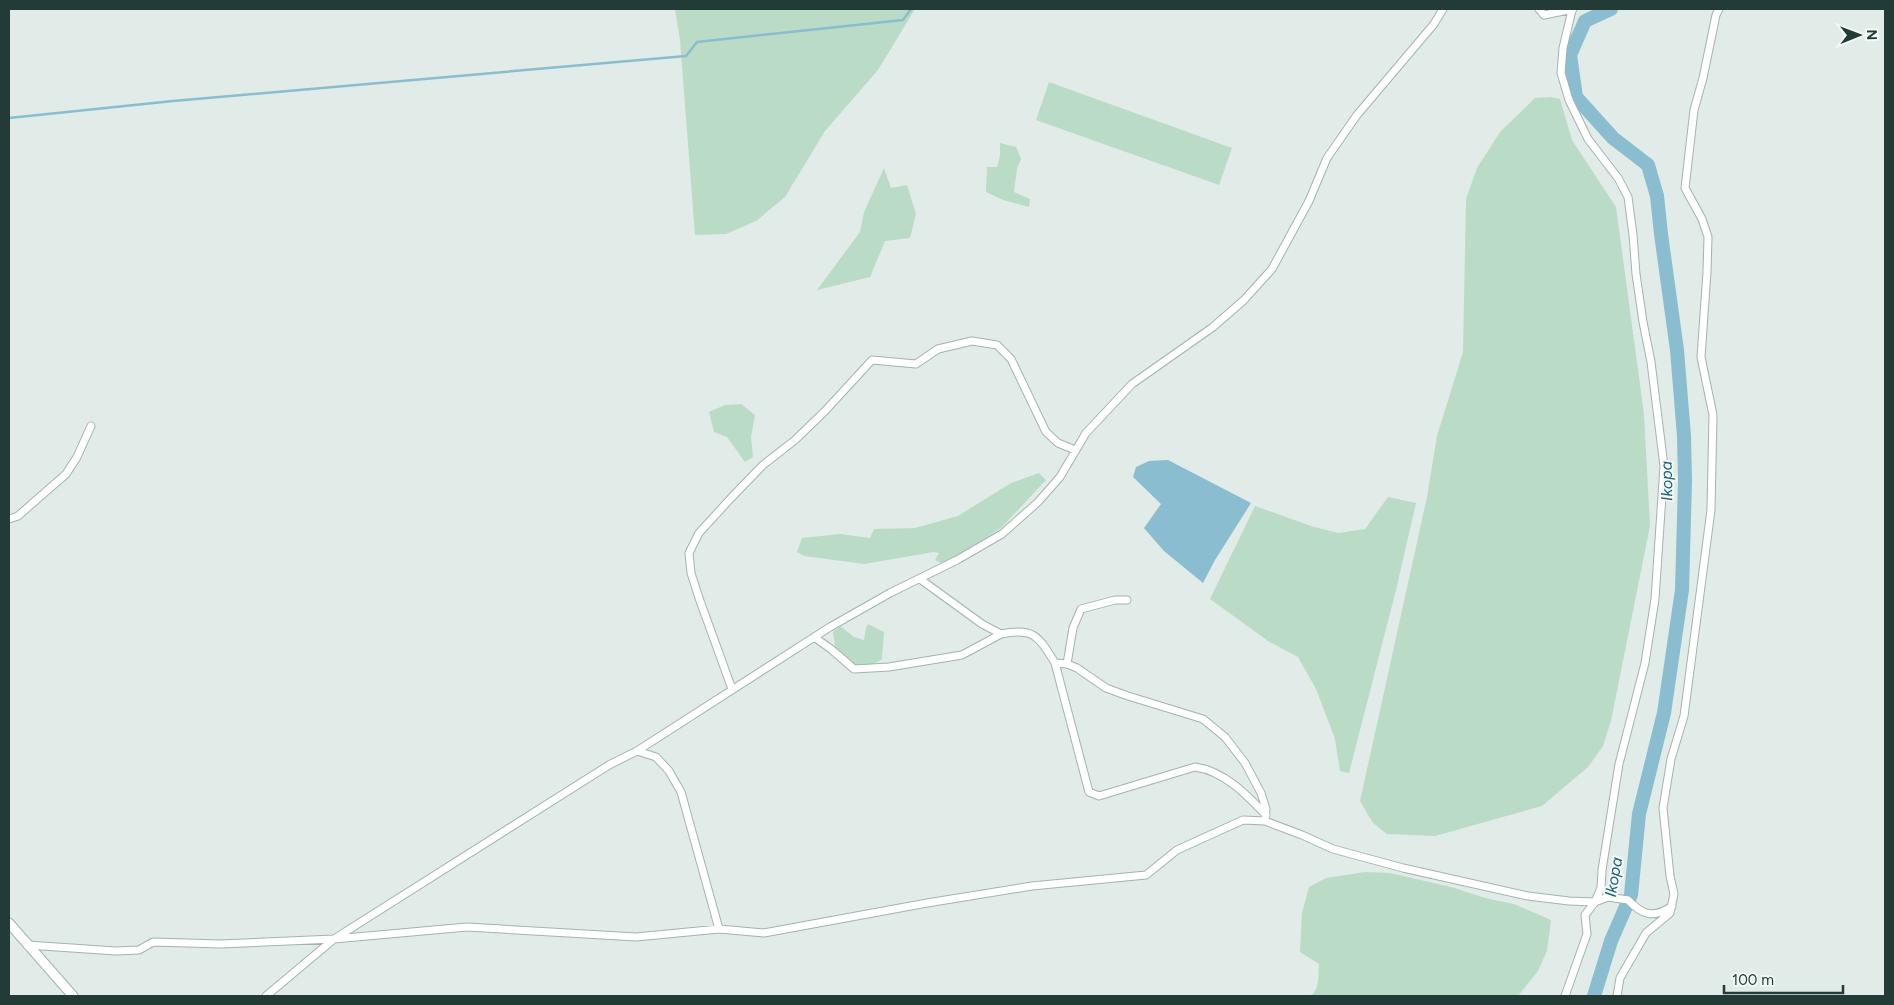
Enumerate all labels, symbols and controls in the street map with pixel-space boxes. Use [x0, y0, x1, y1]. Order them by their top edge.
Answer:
north arrow [1834, 10, 1884, 60]
text: N [1863, 29, 1880, 40]
water label: Ikopa [1657, 461, 1676, 501]
water label: Ikopa [1601, 856, 1626, 898]
scale bar [1724, 962, 1843, 994]
text: 100 m [1732, 971, 1774, 989]

